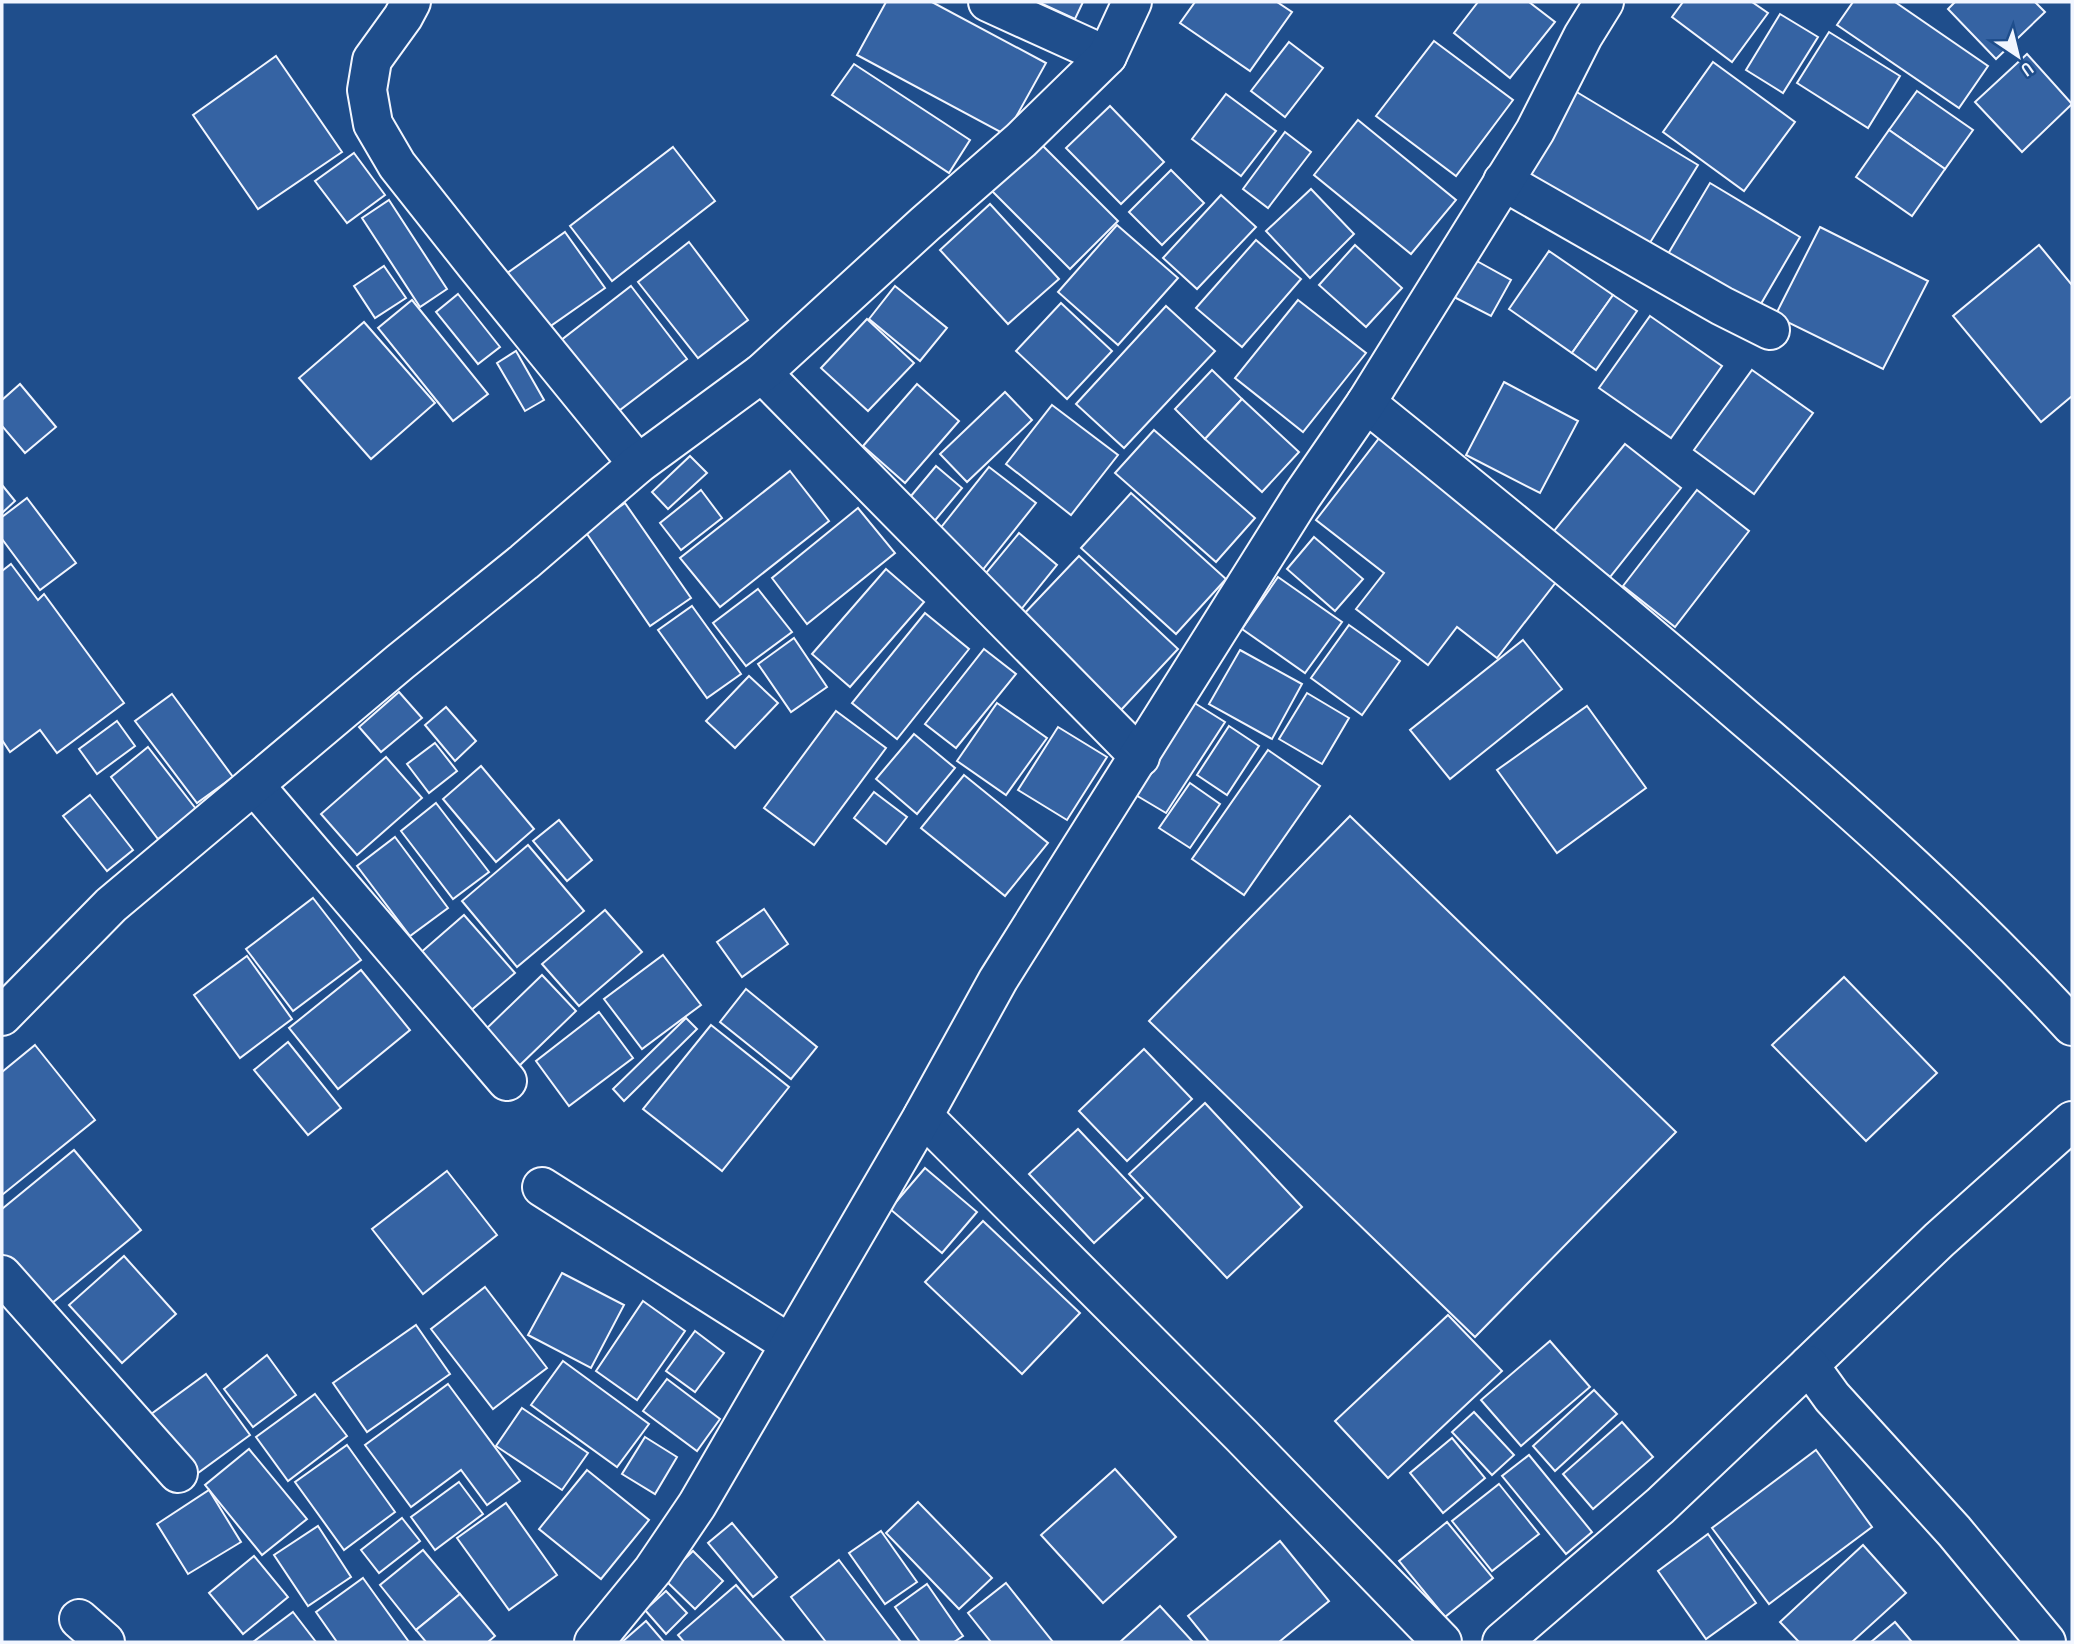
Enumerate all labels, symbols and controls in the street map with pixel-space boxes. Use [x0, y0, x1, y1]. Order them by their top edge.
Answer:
north arrow [1983, 21, 2053, 91]
text: U [2016, 56, 2038, 81]

